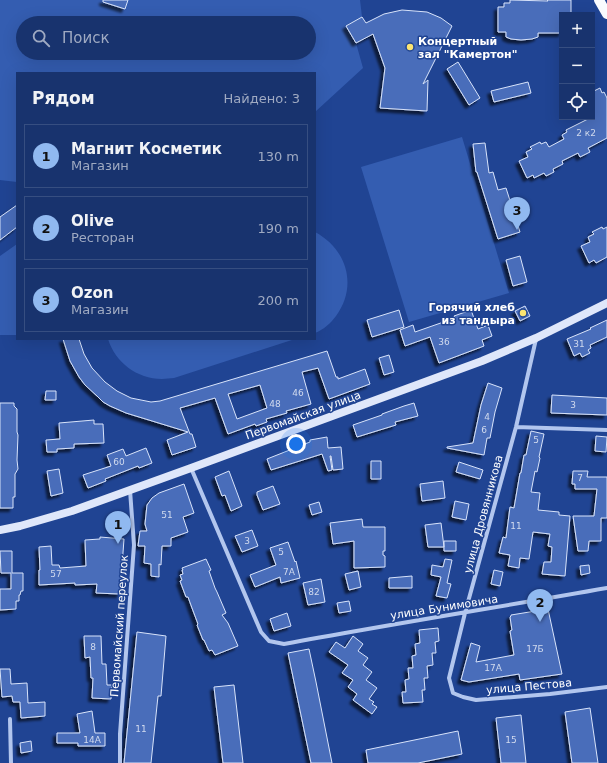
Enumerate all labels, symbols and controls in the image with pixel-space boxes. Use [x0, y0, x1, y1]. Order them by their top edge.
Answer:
map controls [559, 12, 595, 120]
button: + [559, 12, 595, 48]
search box [16, 16, 316, 60]
icon: search [30, 27, 52, 49]
text: Поиск [62, 29, 110, 47]
place label: Концертный зал "Камертон" [418, 35, 517, 61]
marker: Концертный зал "Камертон" [405, 42, 415, 52]
button: − [559, 48, 595, 84]
button: locate [559, 84, 595, 120]
text: Рядом [32, 88, 95, 108]
text: Найдено: 3 [224, 91, 300, 106]
house number: 2 к2 [576, 128, 596, 138]
text: Магнит Косметик [71, 140, 222, 158]
text: 1 [41, 149, 51, 164]
text: 130 m [257, 149, 299, 164]
text: Магазин [71, 158, 129, 173]
pin: 3 [504, 197, 530, 230]
text: Olive [71, 212, 114, 230]
text: 2 [41, 221, 51, 236]
text: 190 m [257, 221, 299, 236]
text: Ресторан [71, 230, 134, 245]
text: Ozon [71, 284, 113, 302]
text: 3 [41, 293, 51, 308]
text: 200 m [257, 293, 299, 308]
place label: Горячий хлеб из тандыра [428, 301, 515, 327]
text: Магазин [71, 302, 129, 317]
marker: Горячий хлеб из тандыра [518, 308, 528, 318]
house number: 36 [438, 337, 450, 347]
house number: 31 [573, 339, 585, 349]
house number: 46 [292, 388, 304, 398]
street label: Первомайская улица [244, 389, 363, 442]
house number: 48 [269, 399, 281, 409]
house number: 3 [570, 400, 576, 410]
house number: 4 [484, 412, 490, 422]
house number: 6 [481, 425, 487, 435]
your location [286, 434, 306, 454]
house number: 5 [533, 435, 539, 445]
street label: улица Дровянникова [461, 454, 506, 575]
house number: 60 [113, 457, 125, 467]
house number: 7 [577, 473, 583, 483]
house number: 51 [161, 510, 173, 520]
pin: 1 [105, 511, 131, 544]
house number: 11 [510, 521, 522, 531]
house number: 3 [244, 536, 250, 546]
house number: 5 [278, 547, 284, 557]
street label: Первомайский переулок [108, 554, 131, 698]
house number: 7А [283, 567, 296, 577]
house number: 57 [50, 569, 62, 579]
house number: 82 [308, 587, 320, 597]
pin: 2 [527, 589, 553, 622]
street label: улица Бунимовича [389, 593, 499, 622]
house number: 8 [90, 642, 96, 652]
house number: 17Б [526, 644, 544, 654]
house number: 17А [484, 663, 503, 673]
street label: улица Пестова [486, 676, 572, 697]
house number: 11 [135, 724, 147, 734]
house number: 14А [83, 735, 102, 745]
house number: 15 [505, 735, 517, 745]

